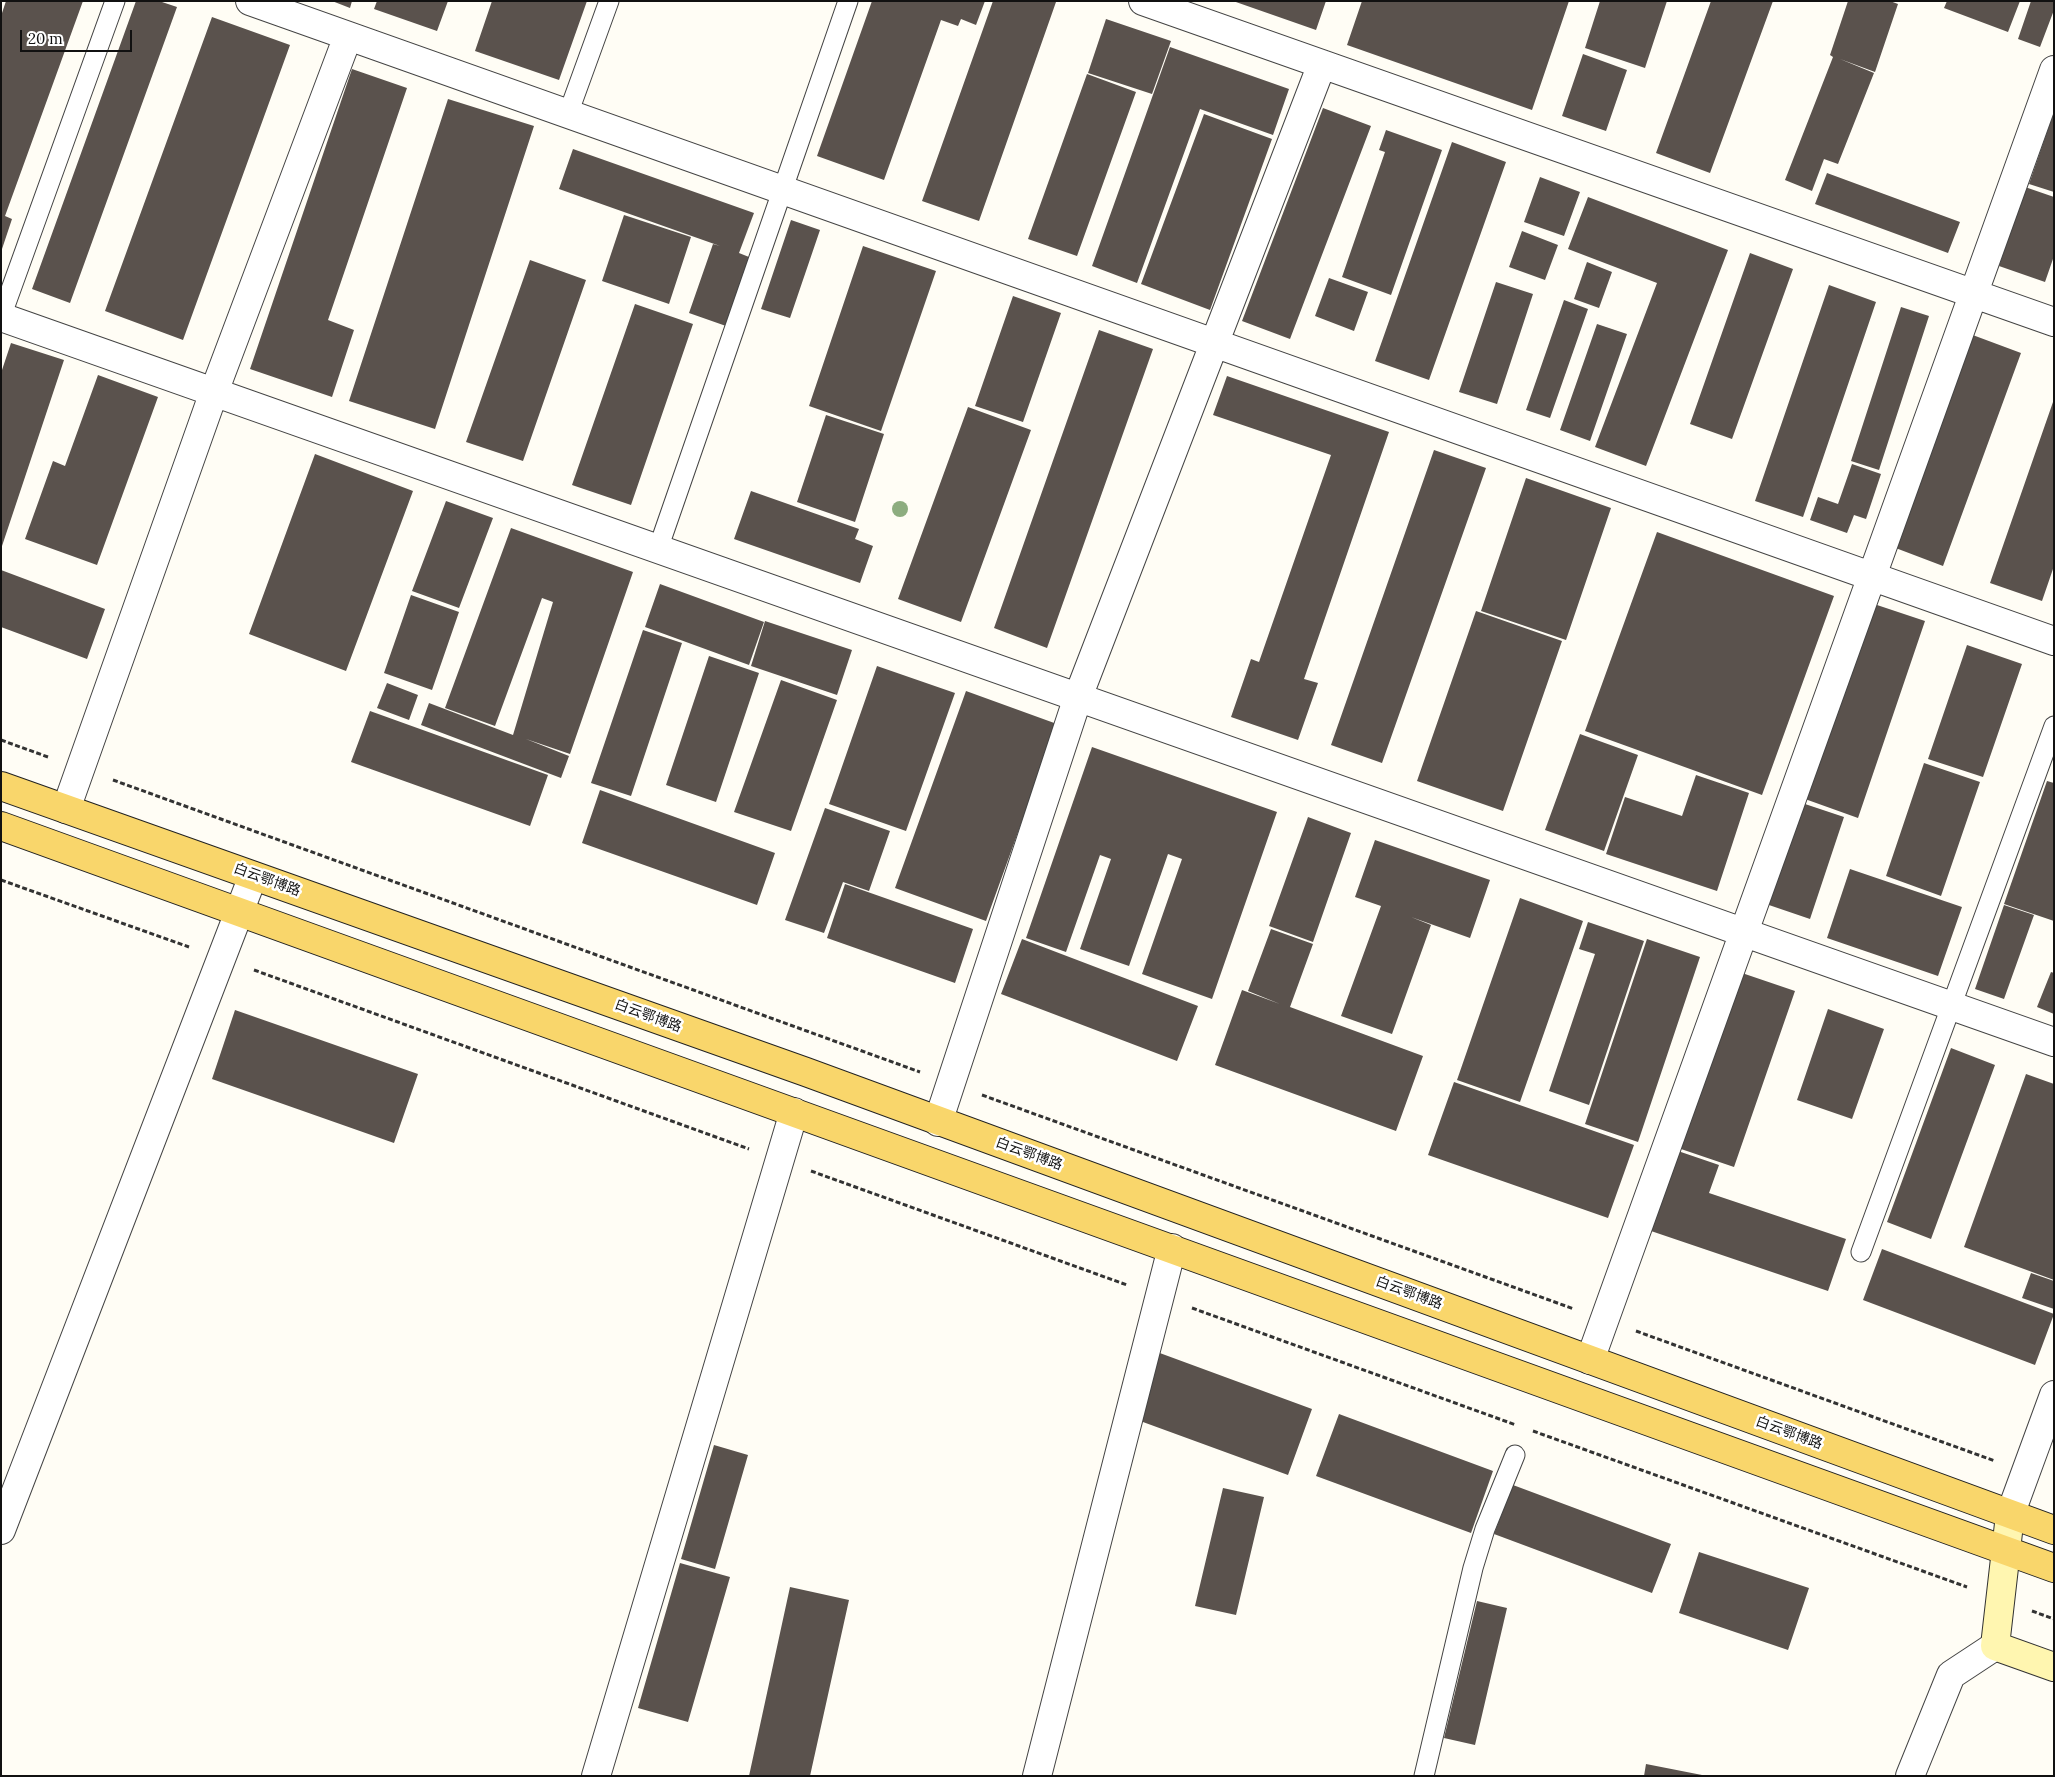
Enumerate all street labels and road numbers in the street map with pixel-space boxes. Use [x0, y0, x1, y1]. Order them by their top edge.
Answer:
street label: 白云鄂博路 [231, 860, 303, 900]
street label: 白云鄂博路 [612, 996, 684, 1036]
street label: 白云鄂博路 [993, 1134, 1065, 1174]
street label: 白云鄂博路 [1373, 1273, 1445, 1313]
street label: 白云鄂博路 [1753, 1413, 1825, 1453]

